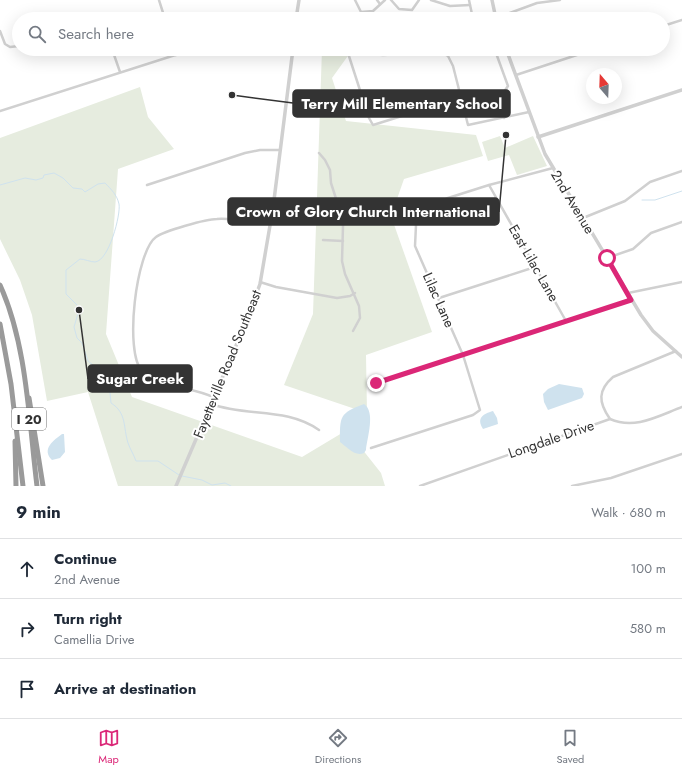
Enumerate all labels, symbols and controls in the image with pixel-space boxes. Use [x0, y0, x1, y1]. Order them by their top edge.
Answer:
search box [12, 12, 670, 56]
icon: search [26, 23, 48, 45]
text: Search here [58, 23, 134, 45]
north arrow [586, 68, 622, 104]
callout: Terry Mill Elementary School [293, 90, 510, 117]
text: Terry Mill Elementary School [302, 93, 502, 115]
street label: 2nd Avenue [546, 166, 600, 238]
callout: Crown of Glory Church International [228, 198, 499, 225]
text: Crown of Glory Church International [236, 201, 490, 223]
street label: East Lilac Lane [504, 221, 564, 305]
route start [598, 249, 616, 267]
street label: Lilac Lane [418, 269, 460, 331]
street label: Fayetteville Road Southeast [188, 286, 266, 441]
callout: Sugar Creek [88, 365, 192, 392]
text: Sugar Creek [96, 368, 184, 390]
route end [367, 374, 385, 392]
road number: I 20 [12, 408, 46, 430]
street label: Longdale Drive [505, 415, 597, 463]
text: 9 min [16, 500, 61, 524]
text: Walk · 680 m [591, 503, 666, 522]
text: Continue [54, 548, 117, 570]
icon: ahead [16, 558, 38, 580]
text: 100 m [631, 559, 666, 578]
text: 2nd Avenue [54, 570, 120, 589]
text: Turn right [54, 608, 122, 630]
icon: right [16, 618, 38, 640]
text: 580 m [630, 619, 666, 638]
text: Camellia Drive [54, 630, 134, 649]
icon: arrive [16, 678, 38, 700]
text: Arrive at destination [54, 678, 196, 700]
tab: Map [98, 727, 120, 767]
tab: Directions [315, 727, 361, 767]
tab: Saved [557, 727, 584, 767]

